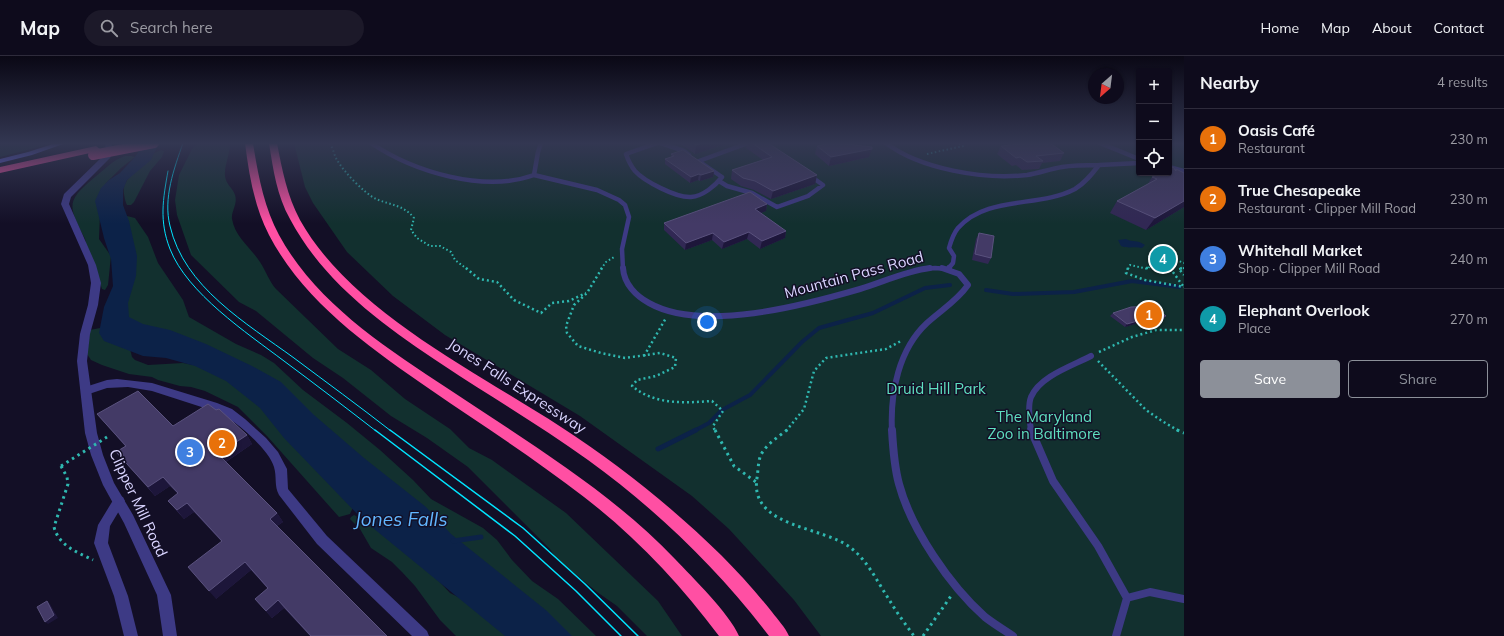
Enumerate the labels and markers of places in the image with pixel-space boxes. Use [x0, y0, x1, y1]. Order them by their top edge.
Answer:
pin: 4 [1150, 244, 1176, 274]
pin: 1 [1136, 300, 1162, 330]
pin: 2 [209, 428, 235, 458]
pin: 3 [177, 437, 203, 467]

